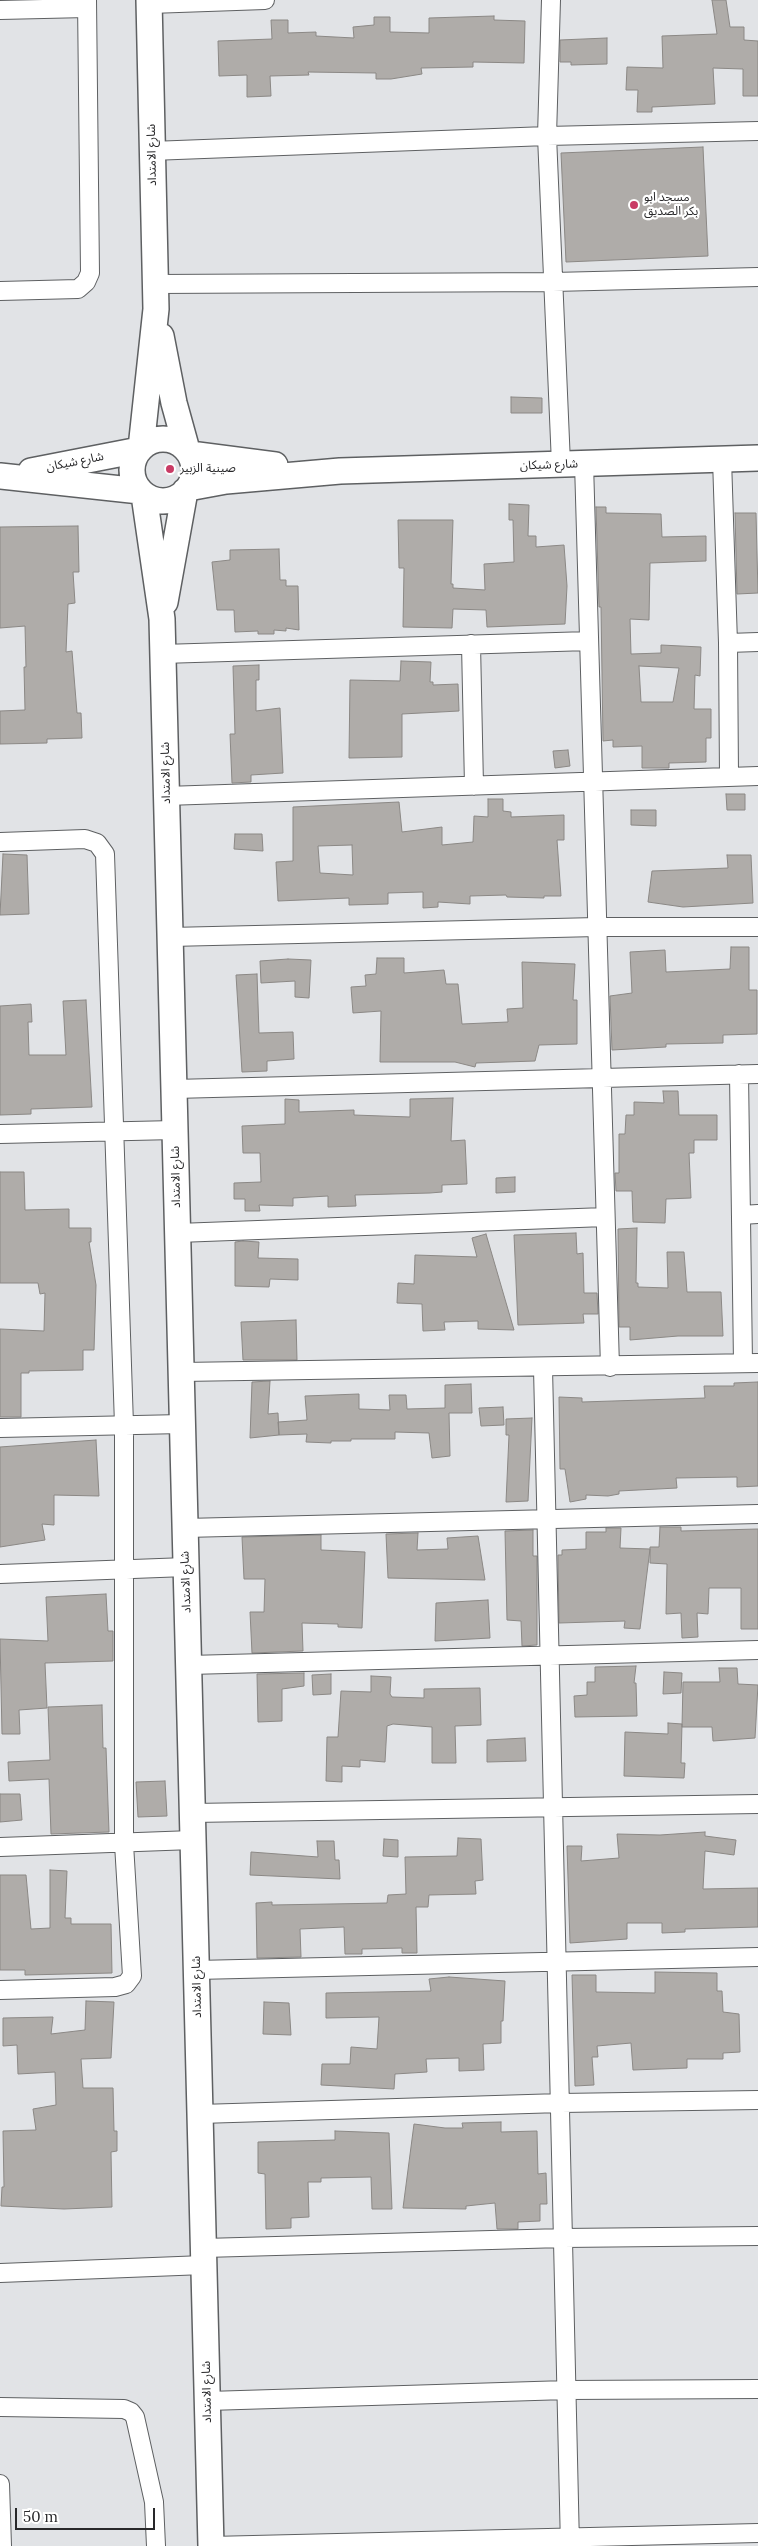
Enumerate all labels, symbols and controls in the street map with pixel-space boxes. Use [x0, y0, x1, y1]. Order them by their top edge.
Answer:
street label: شارع الامتداد [144, 124, 160, 186]
place label: مسجد ابو بكر الصديق [644, 191, 698, 219]
marker: مسجد ابو بكر الصديق [628, 199, 640, 211]
street label: شارع شيكان [45, 449, 105, 475]
street label: شارع شيكان [520, 457, 578, 473]
place label: صينية الزبير [180, 462, 236, 476]
marker: صينية الزبير [164, 463, 176, 475]
street label: شارع الامتداد [158, 742, 174, 804]
street label: شارع الامتداد [168, 1146, 184, 1208]
street label: شارع الامتداد [178, 1551, 194, 1613]
street label: شارع الامتداد [189, 1956, 205, 2018]
street label: شارع الامتداد [199, 2361, 215, 2423]
scale bar [18, 2498, 158, 2530]
text: 50 m [23, 2507, 58, 2526]

